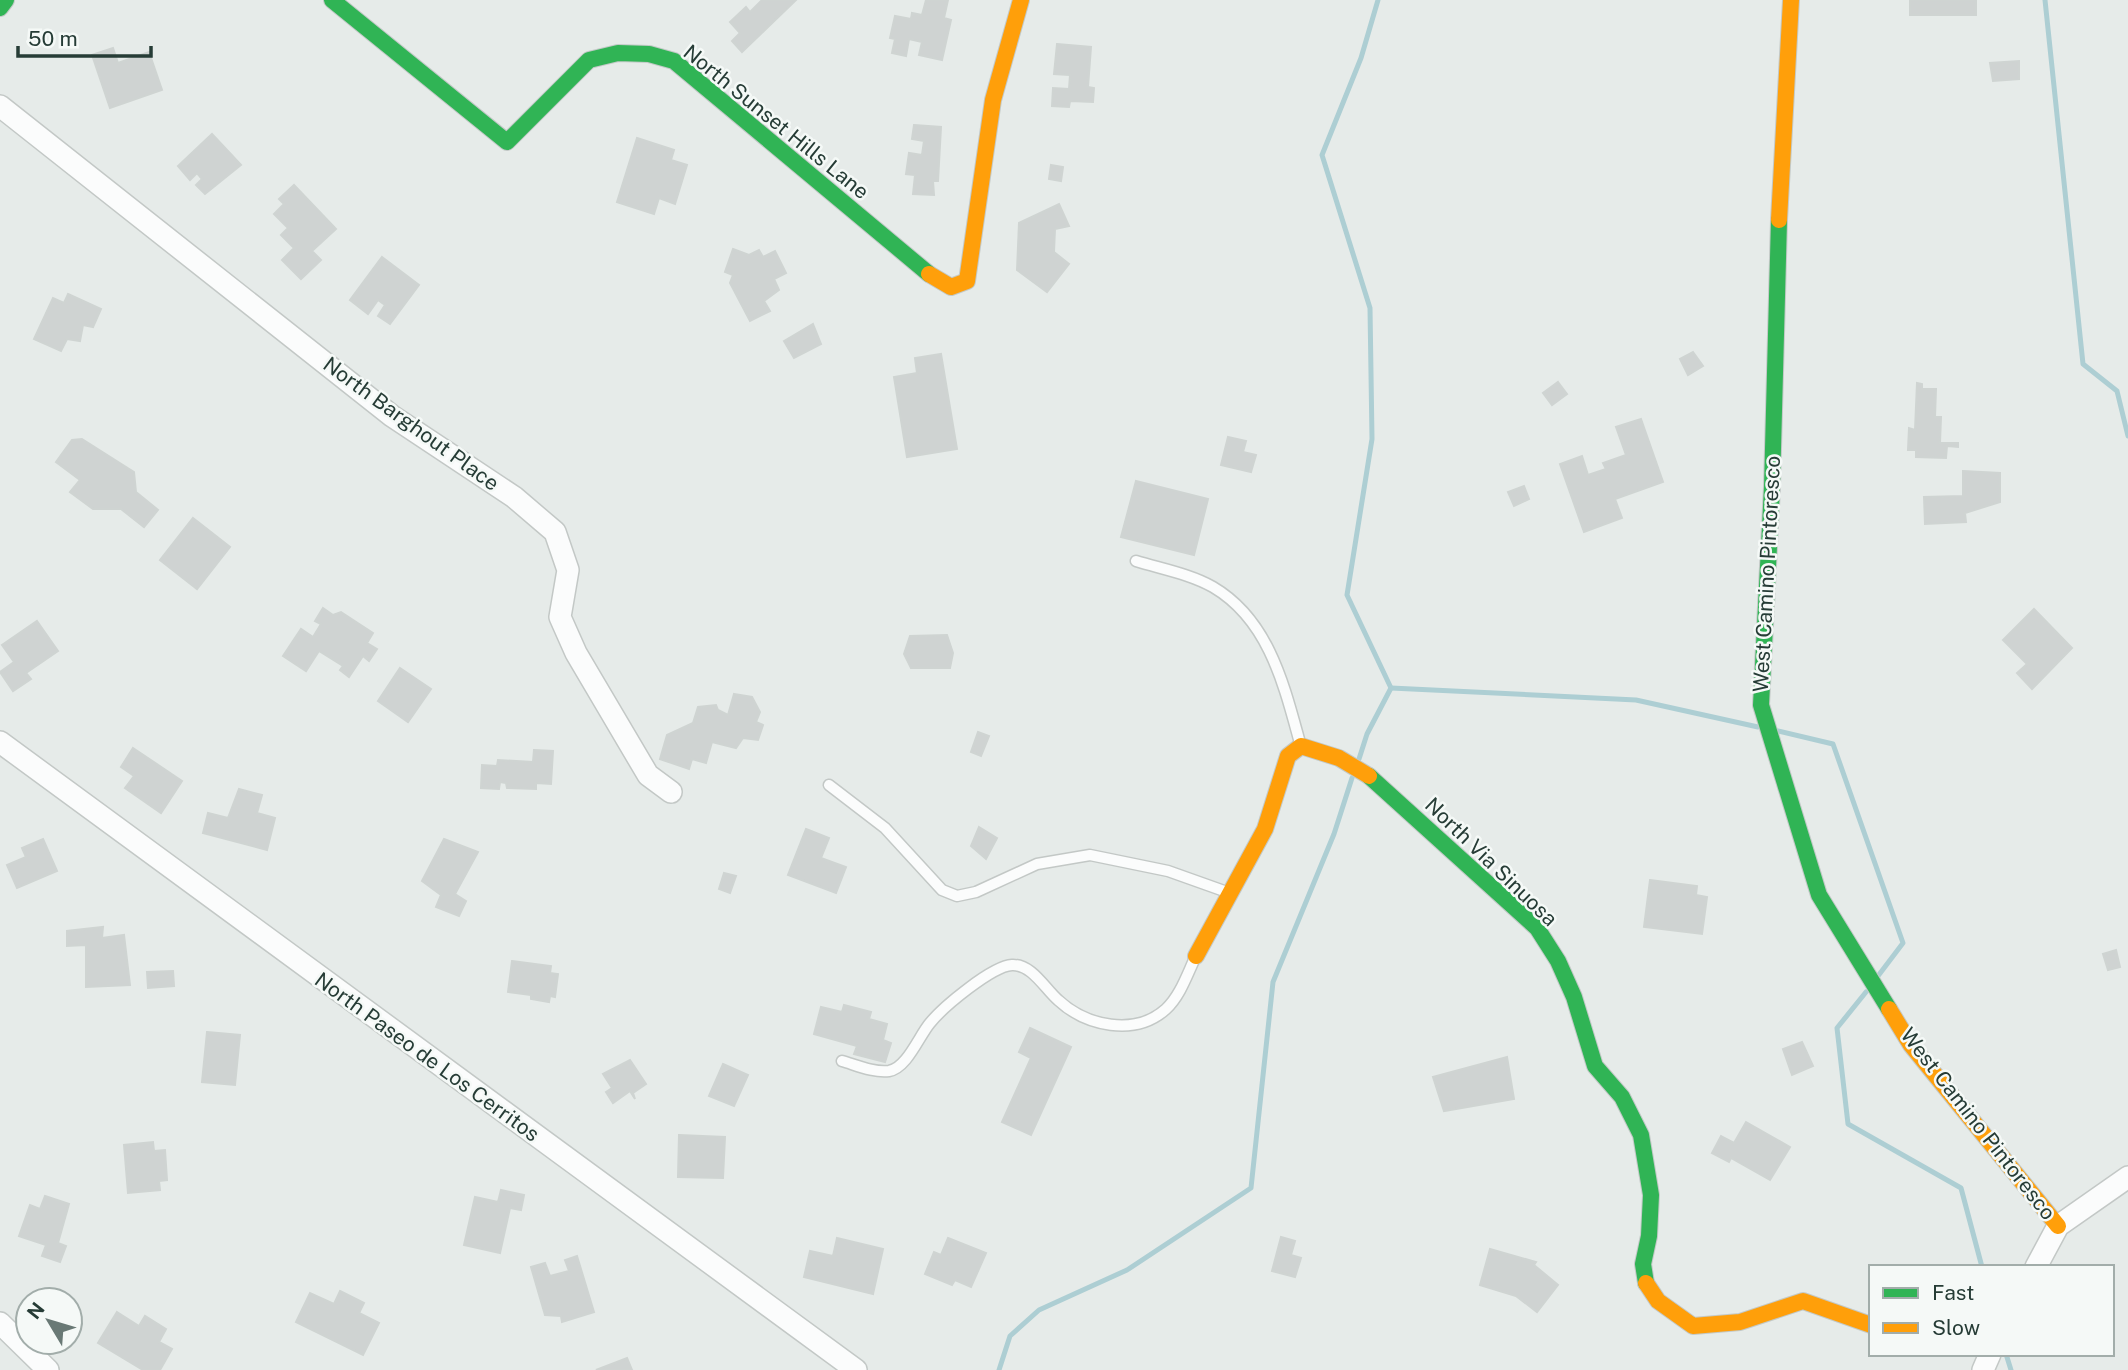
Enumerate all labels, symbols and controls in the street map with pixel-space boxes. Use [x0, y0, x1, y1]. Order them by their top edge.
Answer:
scale bar [18, 14, 150, 58]
text: 50 m [28, 26, 78, 51]
street label: North Sunset Hills Lane [679, 39, 874, 204]
street label: North Barghout Place [318, 351, 504, 496]
street label: West Camino Pintoresco [1748, 455, 1785, 693]
street label: North Via Sinuosa [1420, 792, 1563, 931]
street label: North Paseo de Los Cerritos [310, 967, 544, 1146]
street label: West Camino Pintoresco [1896, 1023, 2061, 1225]
legend [1869, 1265, 2114, 1356]
text: Fast [1932, 1280, 1974, 1305]
north arrow [14, 1286, 84, 1356]
text: N [22, 1298, 49, 1323]
text: Slow [1932, 1315, 1980, 1340]

